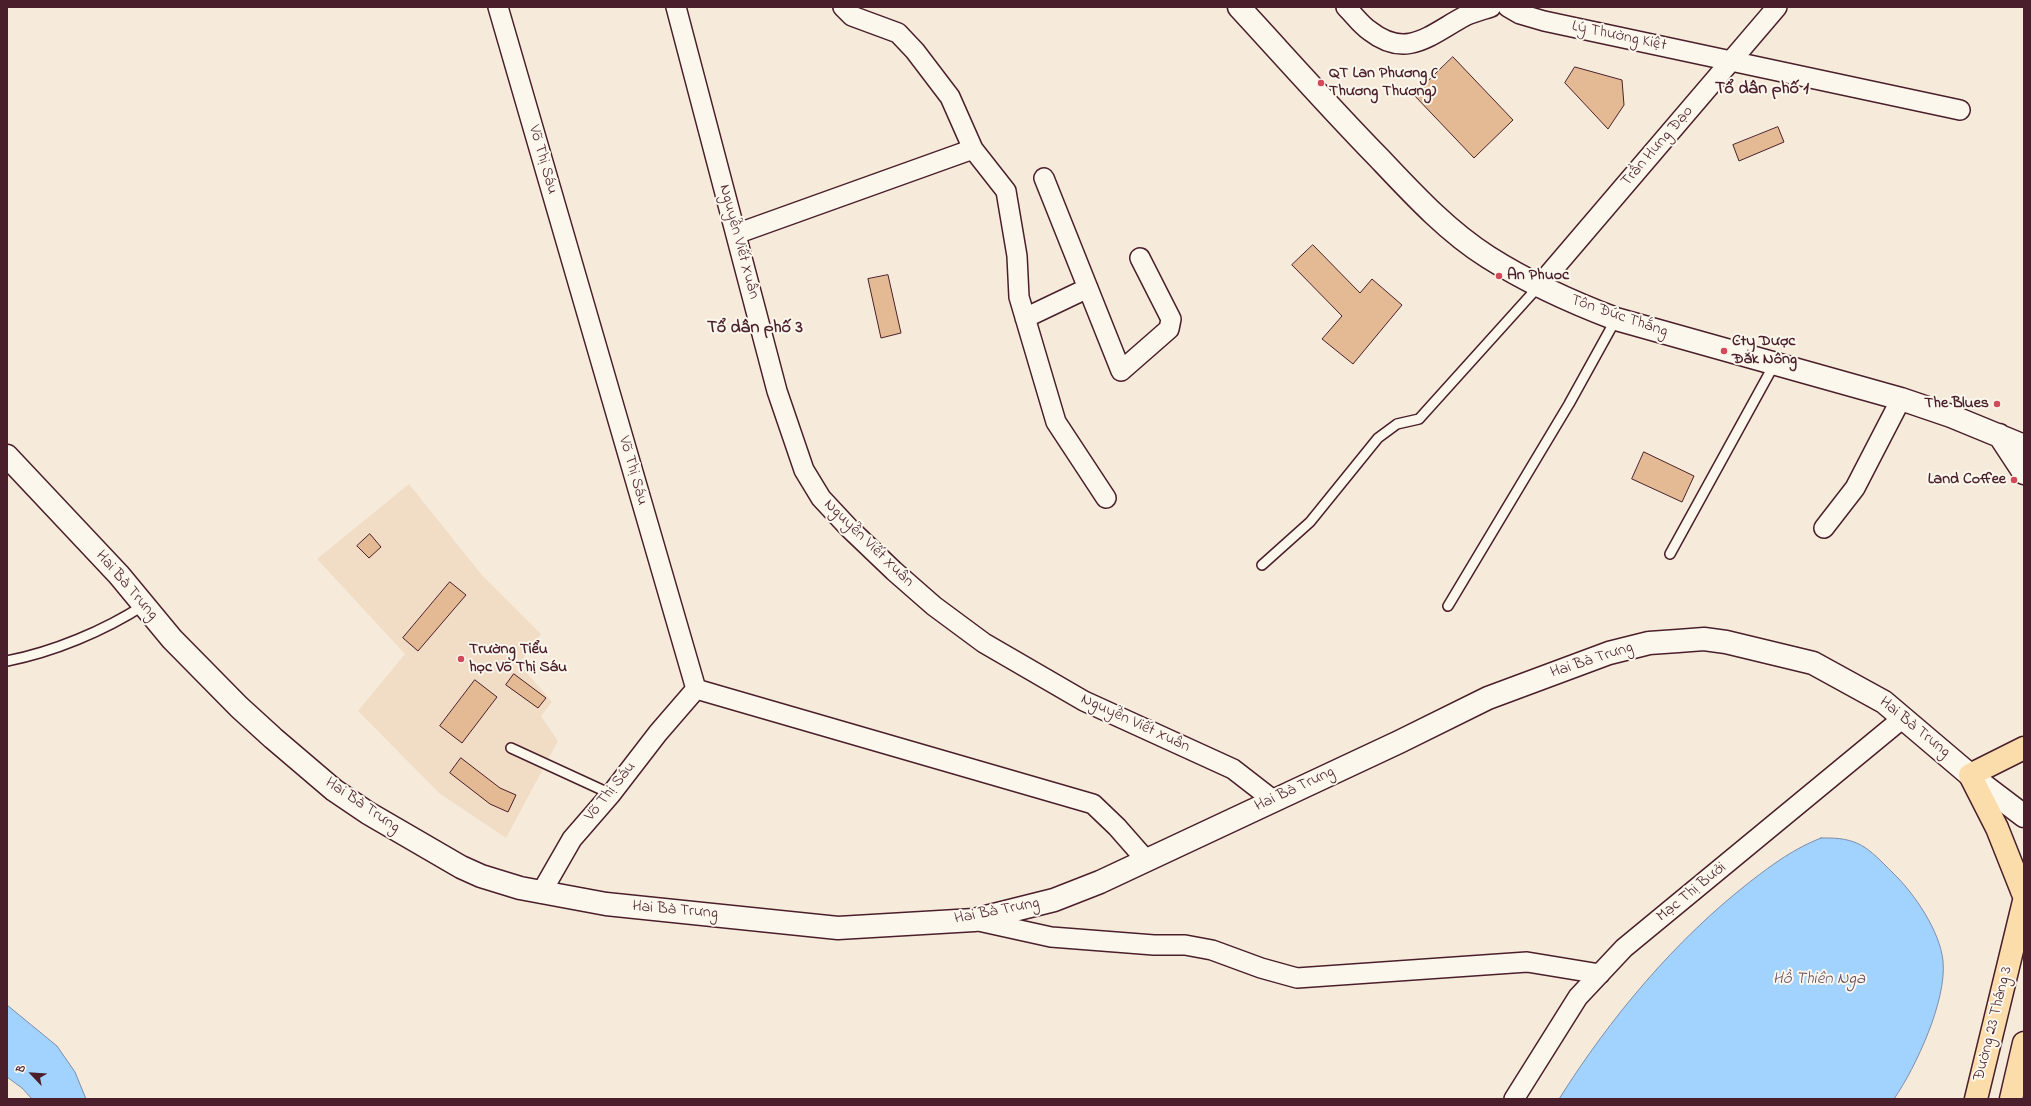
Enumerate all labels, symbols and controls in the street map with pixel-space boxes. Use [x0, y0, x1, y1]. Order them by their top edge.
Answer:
street label: Lý Thường Kiệt [1570, 18, 1668, 56]
place label: QT Lan Phương ( Thương Thương) [1329, 64, 1438, 102]
marker: QT Lan Phương ( Thương Thương) [1316, 78, 1326, 88]
district label: Tổ dân phố 1 [1715, 79, 1809, 101]
street label: Trần Hưng Đạo [1618, 103, 1698, 191]
street label: Võ Thị Sáu [523, 123, 561, 197]
street label: Nguyễn Viết Xuân [713, 182, 763, 302]
place label: An Phuoc [1507, 266, 1569, 286]
marker: An Phuoc [1494, 271, 1504, 281]
street label: Tôn Đức Thắng [1568, 291, 1670, 343]
district label: Tổ dân phố 3 [707, 318, 803, 340]
place label: Cty Dược Đăk Nông [1732, 332, 1797, 370]
marker: Cty Dược Đăk Nông [1719, 346, 1729, 356]
place label: The Blues [1924, 394, 1989, 414]
marker: The Blues [1992, 399, 2002, 409]
street label: Võ Thị Sáu [613, 434, 651, 508]
place label: Land Coffee [1928, 470, 2006, 490]
marker: Land Coffee [2009, 475, 2019, 485]
street label: Nguyễn Viết Xuân [819, 496, 917, 592]
street label: Hai Bà Trưng [91, 547, 161, 625]
street label: Hai Bà Trưng [1548, 639, 1636, 683]
place label: Trường Tiểu học Võ Thị Sáu [469, 640, 567, 678]
marker: Trường Tiểu học Võ Thị Sáu [456, 654, 466, 664]
street label: Nguyễn Viết Xuân [1077, 690, 1193, 758]
street label: Hai Bà Trưng [1875, 693, 1953, 763]
street label: Võ Thị Sáu [581, 758, 641, 826]
street label: Hai Bà Trưng [1252, 763, 1338, 817]
street label: Hai Bà Trưng [321, 774, 403, 838]
street label: Mạc Thị Bưởi [1653, 859, 1731, 927]
street label: Hai Bà Trưng [953, 894, 1041, 930]
street label: Hai Bà Trưng [631, 898, 719, 924]
street label: Đường 23 Tháng 3 [1970, 965, 2018, 1083]
water label: Hồ Thiên Nga [1773, 970, 1865, 990]
north arrow [12, 1054, 52, 1094]
text: B [12, 1062, 30, 1076]

